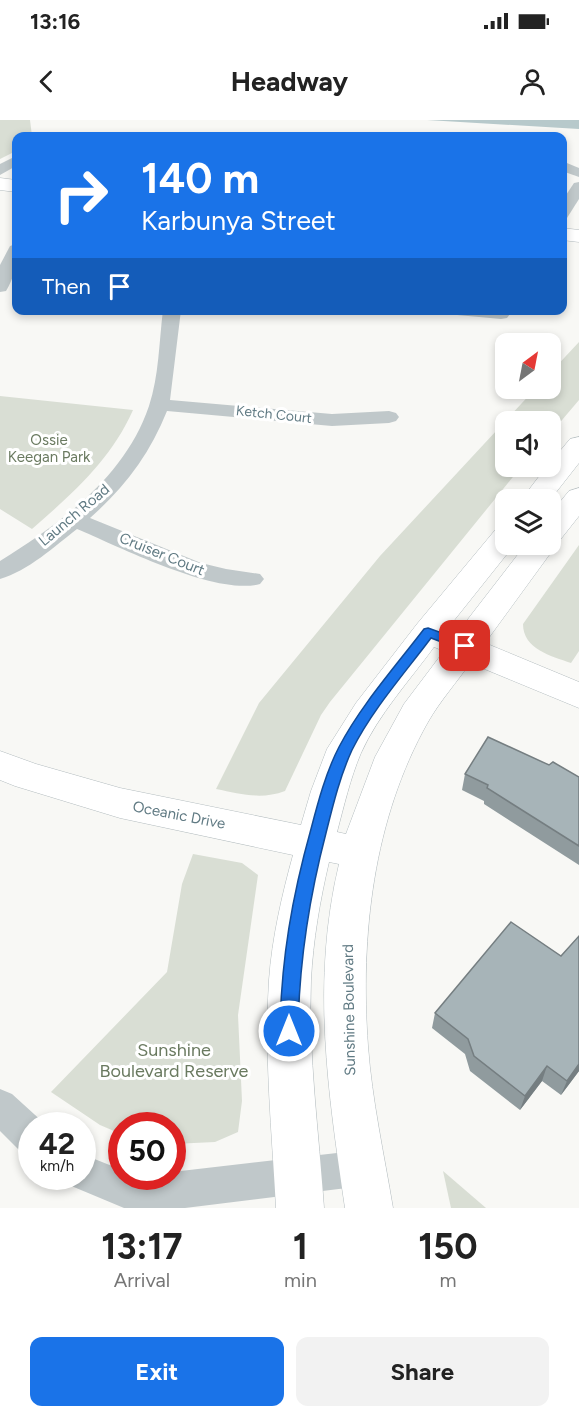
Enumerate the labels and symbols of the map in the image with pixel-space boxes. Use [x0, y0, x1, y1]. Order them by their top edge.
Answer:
north arrow [495, 333, 561, 399]
street label: Ketch Court [235, 402, 313, 427]
park label: Ossie Keegan Park [8, 431, 91, 466]
street label: Launch Road [35, 480, 113, 550]
street label: Cruiser Court [117, 529, 208, 579]
pin [439, 620, 490, 671]
street label: Oceanic Drive [131, 797, 227, 833]
street label: Sunshine Boulevard [339, 944, 359, 1076]
position arrow [257, 999, 321, 1063]
park label: Sunshine Boulevard Reserve [100, 1039, 249, 1082]
speed limit sign: 50 [108, 1112, 186, 1190]

